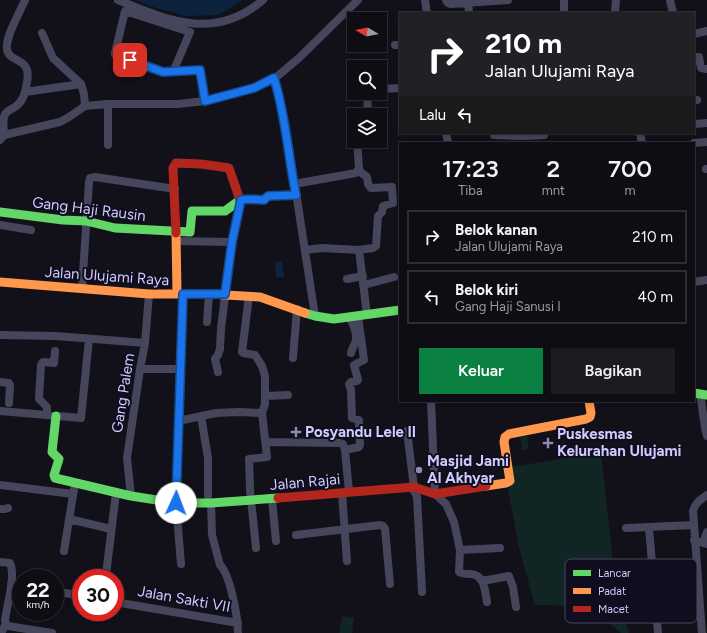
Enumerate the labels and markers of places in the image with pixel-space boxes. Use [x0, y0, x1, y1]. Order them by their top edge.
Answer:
pin [113, 43, 147, 77]
place label: Posyandu Lele II [305, 423, 416, 441]
place label: Puskesmas Kelurahan Ulujami [557, 425, 682, 460]
marker: Posyandu Lele II [290, 426, 302, 438]
marker: Puskesmas Kelurahan Ulujami [542, 437, 554, 449]
place label: Masjid Jami Al Akhyar [427, 452, 509, 487]
marker: Masjid Jami Al Akhyar [414, 465, 424, 475]

